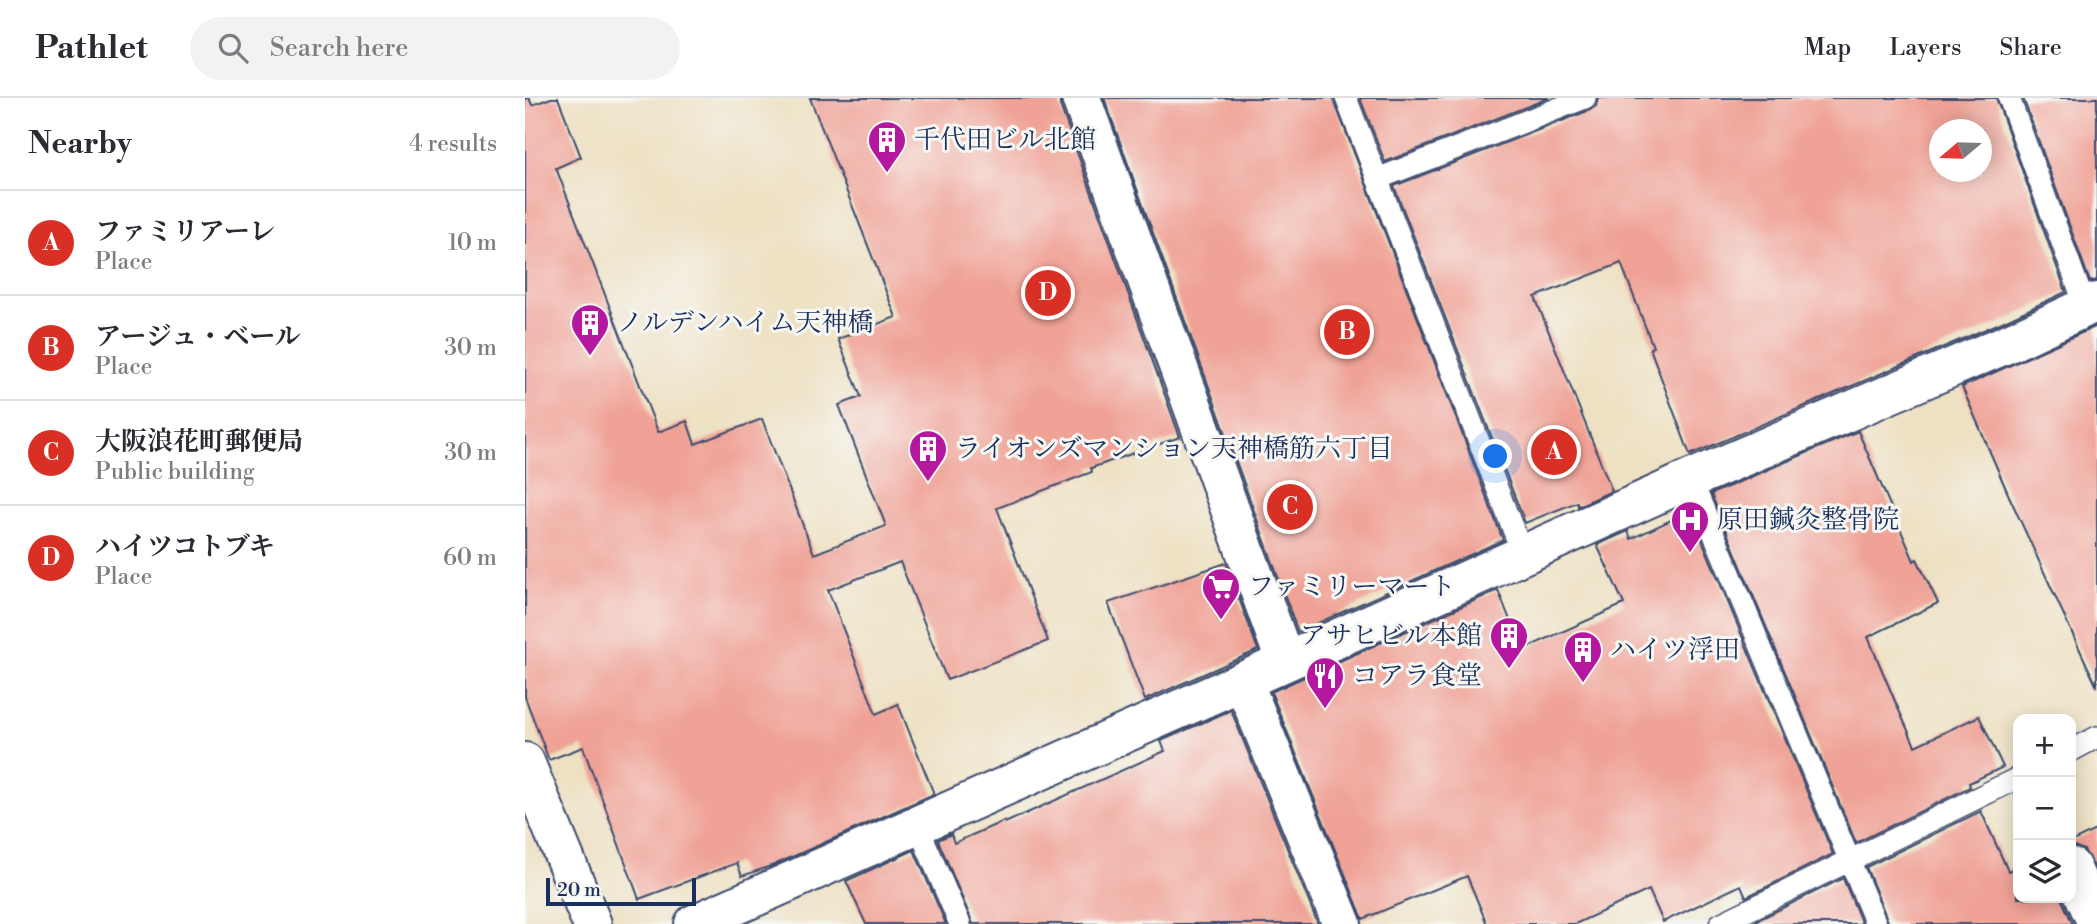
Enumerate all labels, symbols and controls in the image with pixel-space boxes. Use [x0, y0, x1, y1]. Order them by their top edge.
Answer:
search box [190, 17, 680, 80]
text: Pathlet [35, 28, 148, 69]
icon: search [214, 29, 252, 67]
text: Search here [270, 32, 408, 64]
text: Map [1804, 33, 1851, 63]
text: Layers [1889, 33, 1961, 63]
text: Share [1999, 33, 2062, 63]
building icon: 千代田ビル北館 [866, 119, 908, 174]
north arrow [1929, 119, 1992, 182]
place label: 千代田ビル北館 [914, 124, 1096, 156]
text: Nearby [28, 125, 132, 163]
text: 4 results [409, 130, 497, 158]
text: ファミリアーレ [95, 216, 275, 248]
text: A [43, 229, 59, 257]
text: 10 m [448, 229, 497, 257]
text: Place [95, 248, 152, 276]
pin: D [1025, 267, 1071, 319]
building icon: ノルデンハイム天神橋 [569, 302, 611, 357]
pin: B [1324, 306, 1370, 358]
place label: ノルデンハイム天神橋 [617, 307, 874, 339]
text: アージュ・ベール [95, 321, 301, 353]
text: B [42, 334, 60, 362]
text: 30 m [444, 334, 497, 362]
text: Place [95, 353, 152, 381]
text: 大阪浪花町郵便局 [95, 426, 303, 458]
pin: A [1531, 426, 1577, 478]
building icon: ライオンズマンション天神橋筋六丁目 [907, 428, 949, 483]
place label: ライオンズマンション天神橋筋六丁目 [955, 433, 1393, 465]
text: C [43, 439, 59, 467]
text: 30 m [444, 439, 497, 467]
your location [1478, 439, 1512, 473]
text: Public building [95, 458, 255, 486]
pin: C [1267, 481, 1313, 533]
hospital icon: 原田鍼灸整骨院 [1669, 499, 1711, 554]
place label: 原田鍼灸整骨院 [1717, 504, 1899, 536]
text: ハイツコトブキ [95, 531, 275, 563]
text: D [42, 544, 60, 572]
text: 60 m [443, 544, 497, 572]
text: Place [95, 563, 152, 591]
supermarket icon: ファミリーマート [1200, 566, 1242, 621]
place label: ファミリーマート [1248, 571, 1455, 603]
building icon: アサヒビル本館 [1488, 615, 1530, 670]
place label: アサヒビル本館 [1300, 620, 1482, 652]
building icon: ハイツ浮田 [1562, 629, 1604, 684]
place label: ハイツ浮田 [1610, 634, 1740, 666]
restaurant icon: コアラ食堂 [1304, 655, 1346, 710]
place label: コアラ食堂 [1352, 660, 1482, 692]
map controls [2013, 714, 2076, 903]
button: + [2013, 714, 2076, 777]
button: − [2013, 777, 2076, 840]
button: layers [2013, 840, 2076, 903]
scale bar [546, 875, 697, 907]
text: 20 m [557, 878, 601, 902]

